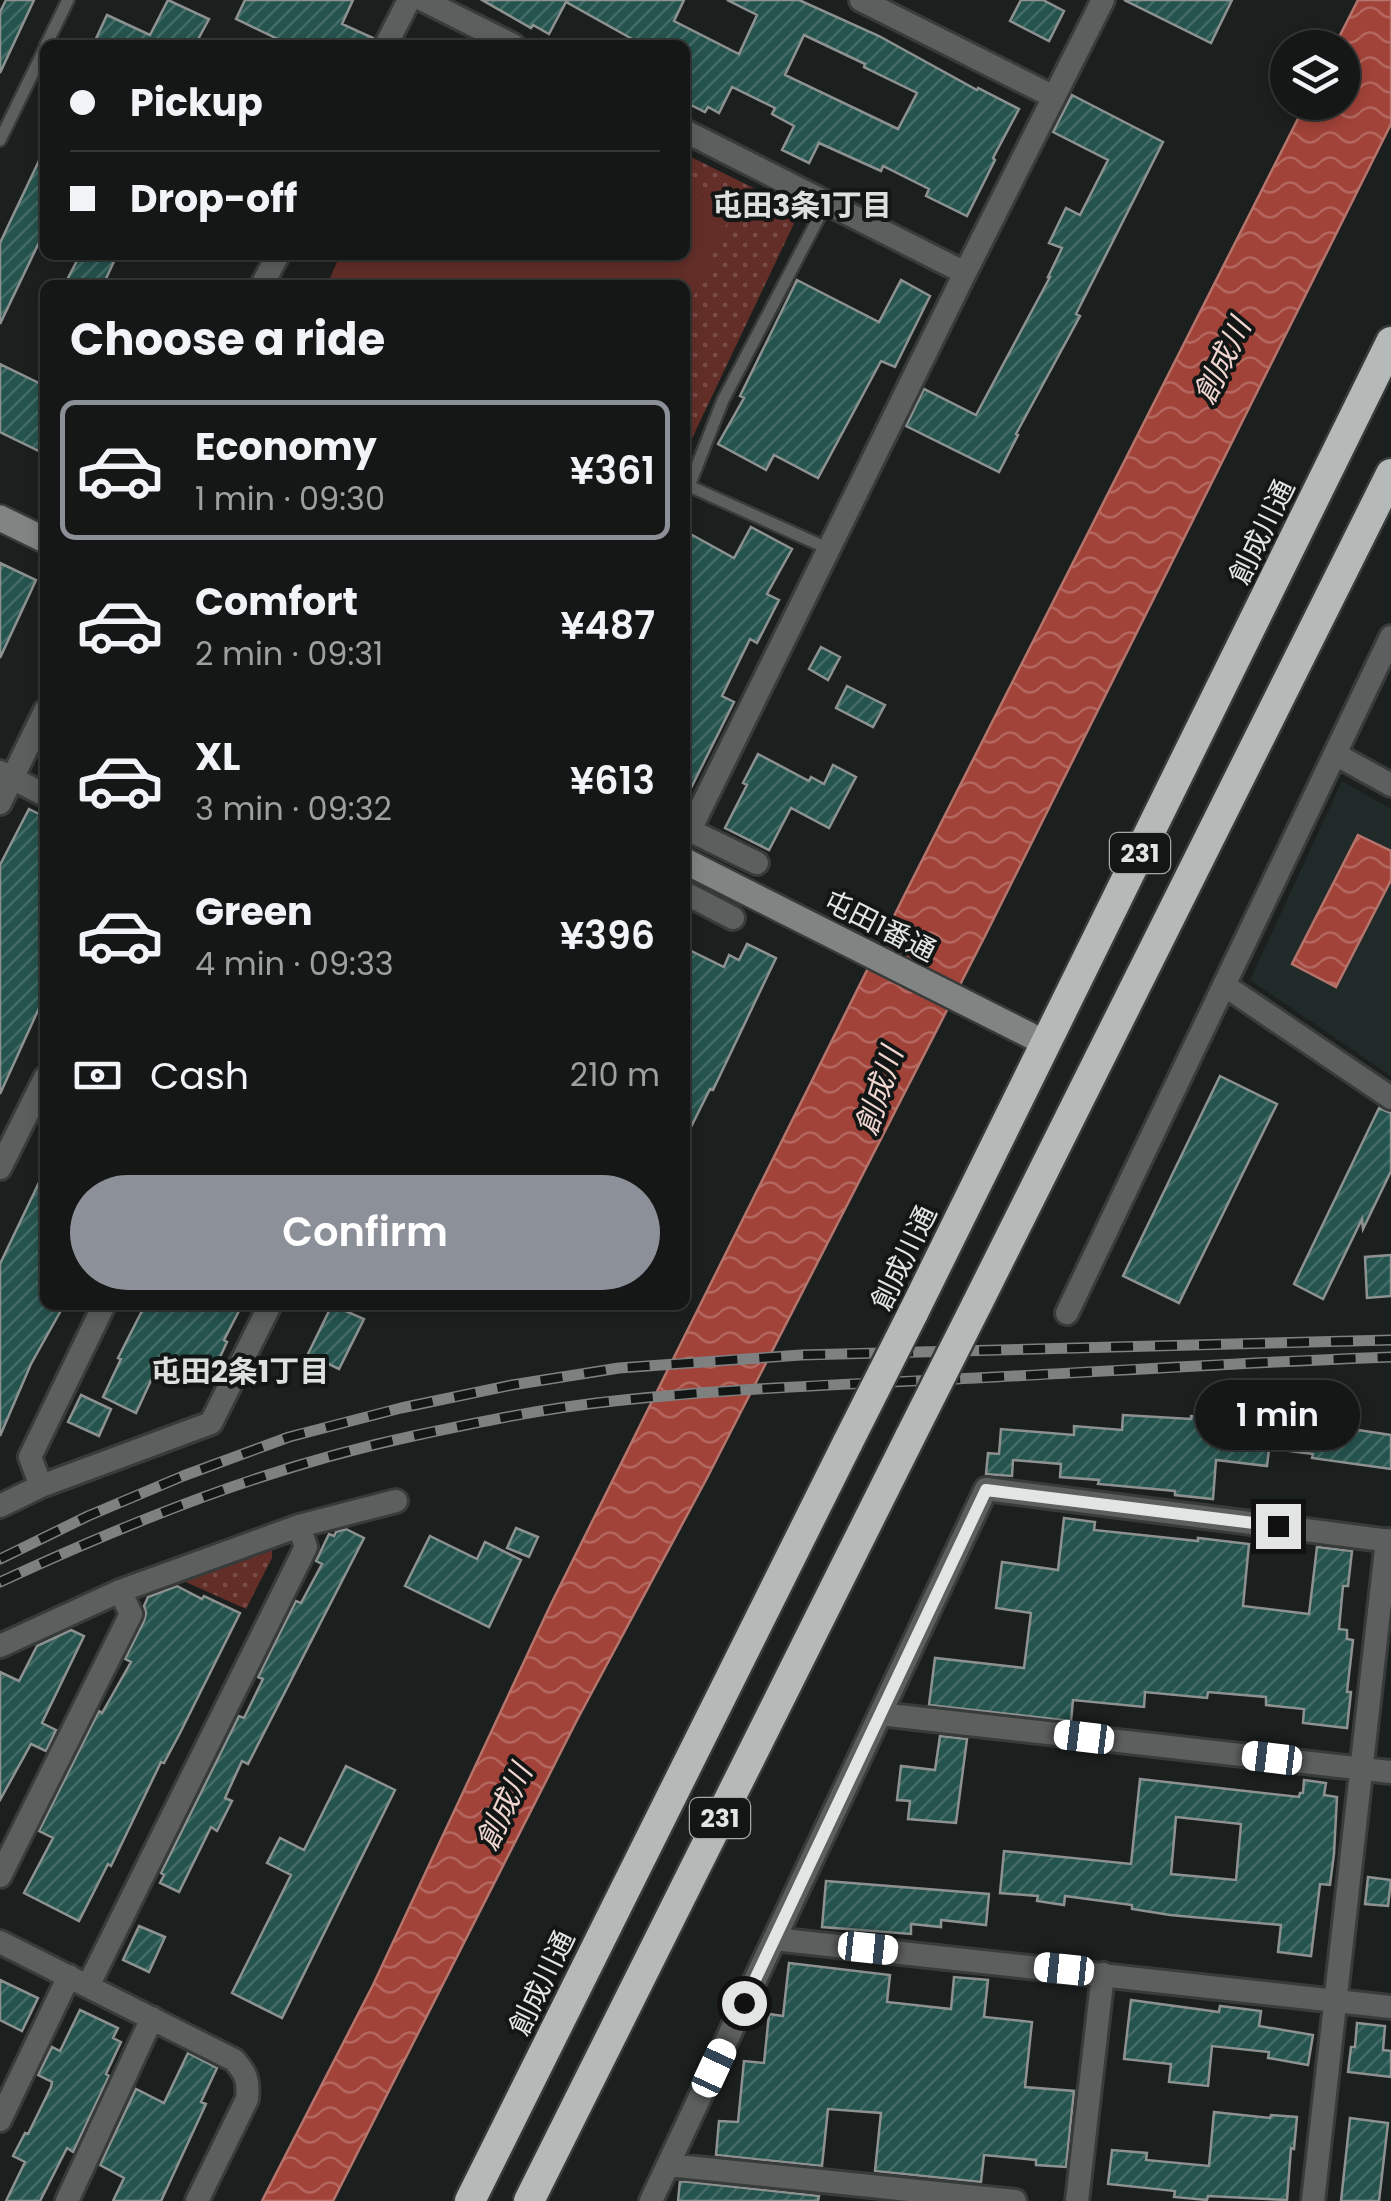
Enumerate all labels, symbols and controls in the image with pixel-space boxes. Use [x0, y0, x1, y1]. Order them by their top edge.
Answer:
map controls [1270, 30, 1360, 120]
button: layers [1270, 30, 1360, 120]
text: Pickup [130, 76, 263, 129]
text: Drop-off [130, 172, 298, 225]
district label: 屯田3条1丁目 [712, 184, 892, 227]
text: Choose a ride [70, 308, 385, 371]
water label: 創成川 [1183, 308, 1262, 411]
text: Economy [195, 420, 377, 473]
icon: car [75, 425, 165, 515]
text: ¥361 [570, 444, 655, 497]
street label: 創成川通 [1220, 473, 1304, 591]
text: 1 min · 09:30 [195, 476, 385, 521]
text: Comfort [195, 575, 358, 628]
icon: car [75, 580, 165, 670]
text: ¥487 [560, 599, 655, 652]
text: 2 min · 09:31 [195, 631, 383, 676]
text: XL [195, 730, 240, 783]
icon: car [75, 735, 165, 825]
text: ¥613 [570, 754, 655, 807]
text: 3 min · 09:32 [195, 786, 392, 831]
road number: 231 [1110, 833, 1170, 873]
street label: 屯田1番通 [817, 881, 943, 971]
text: Green [195, 885, 313, 938]
icon: car [75, 890, 165, 980]
text: ¥396 [560, 909, 655, 962]
text: 4 min · 09:33 [195, 941, 394, 986]
water label: 創成川 [845, 1039, 914, 1140]
icon: cash [70, 1048, 125, 1103]
text: Cash [150, 1049, 249, 1102]
text: 210 m [570, 1052, 660, 1097]
button: Confirm [70, 1175, 660, 1290]
street label: 創成川通 [862, 1199, 946, 1317]
district label: 屯田2条1丁目 [151, 1350, 329, 1393]
callout: 1 min [1196, 1381, 1360, 1451]
text: 1 min [1236, 1392, 1319, 1437]
route end [1256, 1504, 1301, 1549]
car [1052, 1718, 1116, 1756]
car [1240, 1739, 1304, 1777]
water label: 創成川 [465, 1754, 544, 1857]
road number: 231 [690, 1798, 750, 1838]
street label: 創成川通 [500, 1924, 584, 2042]
car [837, 1930, 899, 1966]
car [1033, 1951, 1095, 1987]
route start [722, 1981, 767, 2026]
car [688, 2034, 740, 2102]

